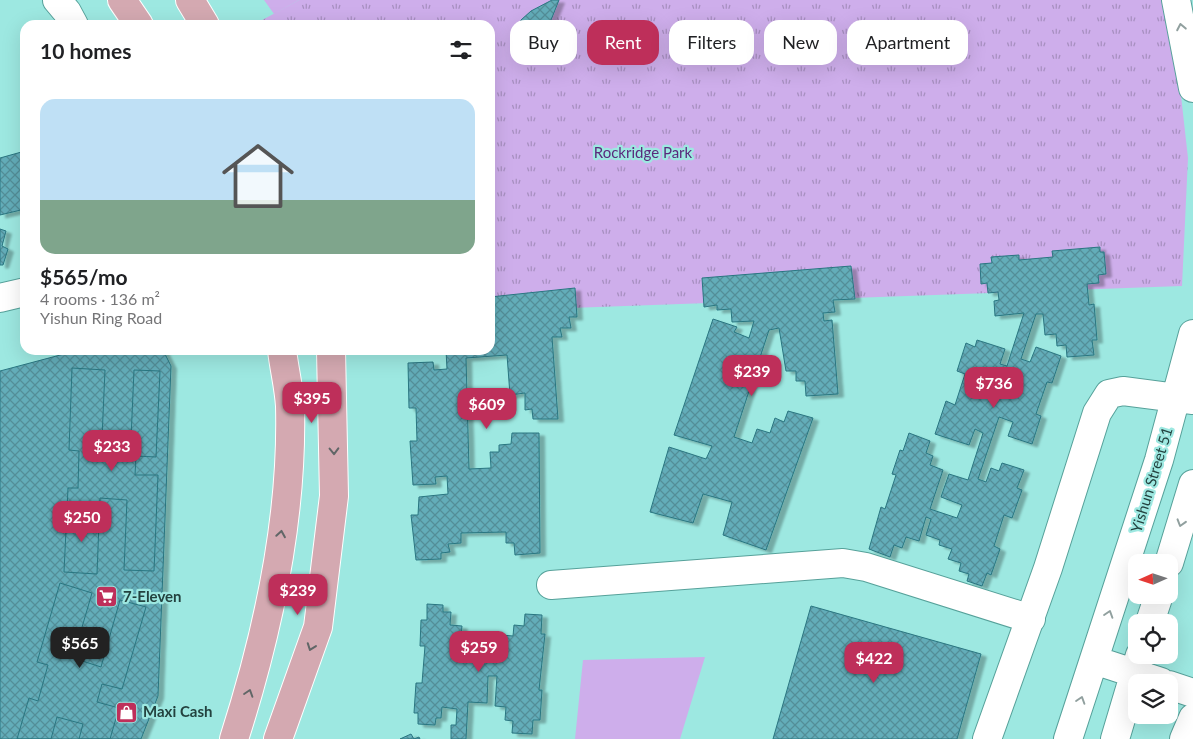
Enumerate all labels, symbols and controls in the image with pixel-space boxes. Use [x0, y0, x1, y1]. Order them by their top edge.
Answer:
chip: Buy [510, 20, 577, 65]
chip: Rent [587, 20, 659, 65]
chip: Filters [669, 20, 754, 65]
chip: New [764, 20, 837, 65]
chip: Apartment [847, 20, 968, 65]
one-way arrow [1176, 23, 1187, 31]
icon: filters [447, 36, 475, 64]
text: 10 homes [40, 38, 131, 63]
icon: home [213, 131, 303, 221]
park label: Rockridge Park [594, 143, 693, 161]
text: $565/mo [40, 264, 128, 289]
text: 4 rooms · 136 m² [40, 289, 160, 308]
text: Yishun Ring Road [40, 308, 162, 327]
pin: $239 [722, 354, 782, 397]
text: $239 [733, 361, 771, 380]
pin: $736 [964, 366, 1024, 409]
text: $736 [975, 373, 1013, 392]
pin: $395 [282, 382, 342, 424]
text: $395 [293, 388, 331, 407]
pin: $609 [457, 388, 517, 430]
text: $609 [468, 394, 506, 413]
street label: Yishun Street 51 [1126, 425, 1176, 535]
pin: $233 [82, 430, 142, 472]
text: $233 [93, 436, 131, 455]
one-way arrow [329, 448, 339, 455]
pin: $250 [52, 500, 112, 543]
text: $250 [63, 507, 101, 526]
one-way arrow [1176, 519, 1186, 527]
one-way arrow [275, 529, 285, 538]
north arrow [1128, 554, 1178, 604]
map controls [1128, 554, 1178, 724]
pin: $239 [268, 574, 328, 616]
text: $239 [279, 580, 317, 599]
supermarket icon: 7-Eleven [95, 585, 119, 609]
place label: 7-Eleven [123, 587, 182, 605]
one-way arrow [1103, 610, 1113, 619]
button: locate [1128, 614, 1178, 664]
pin: $565 [50, 626, 110, 669]
pin: $259 [449, 630, 509, 673]
text: $565 [61, 633, 99, 652]
text: $259 [460, 637, 498, 656]
pin: $422 [844, 642, 904, 684]
one-way arrow [307, 643, 317, 651]
text: $422 [855, 648, 893, 667]
button: layers [1128, 674, 1178, 724]
one-way arrow [243, 689, 253, 697]
one-way arrow [1075, 696, 1085, 704]
shop icon: Maxi Cash [115, 700, 139, 724]
place label: Maxi Cash [143, 702, 212, 720]

